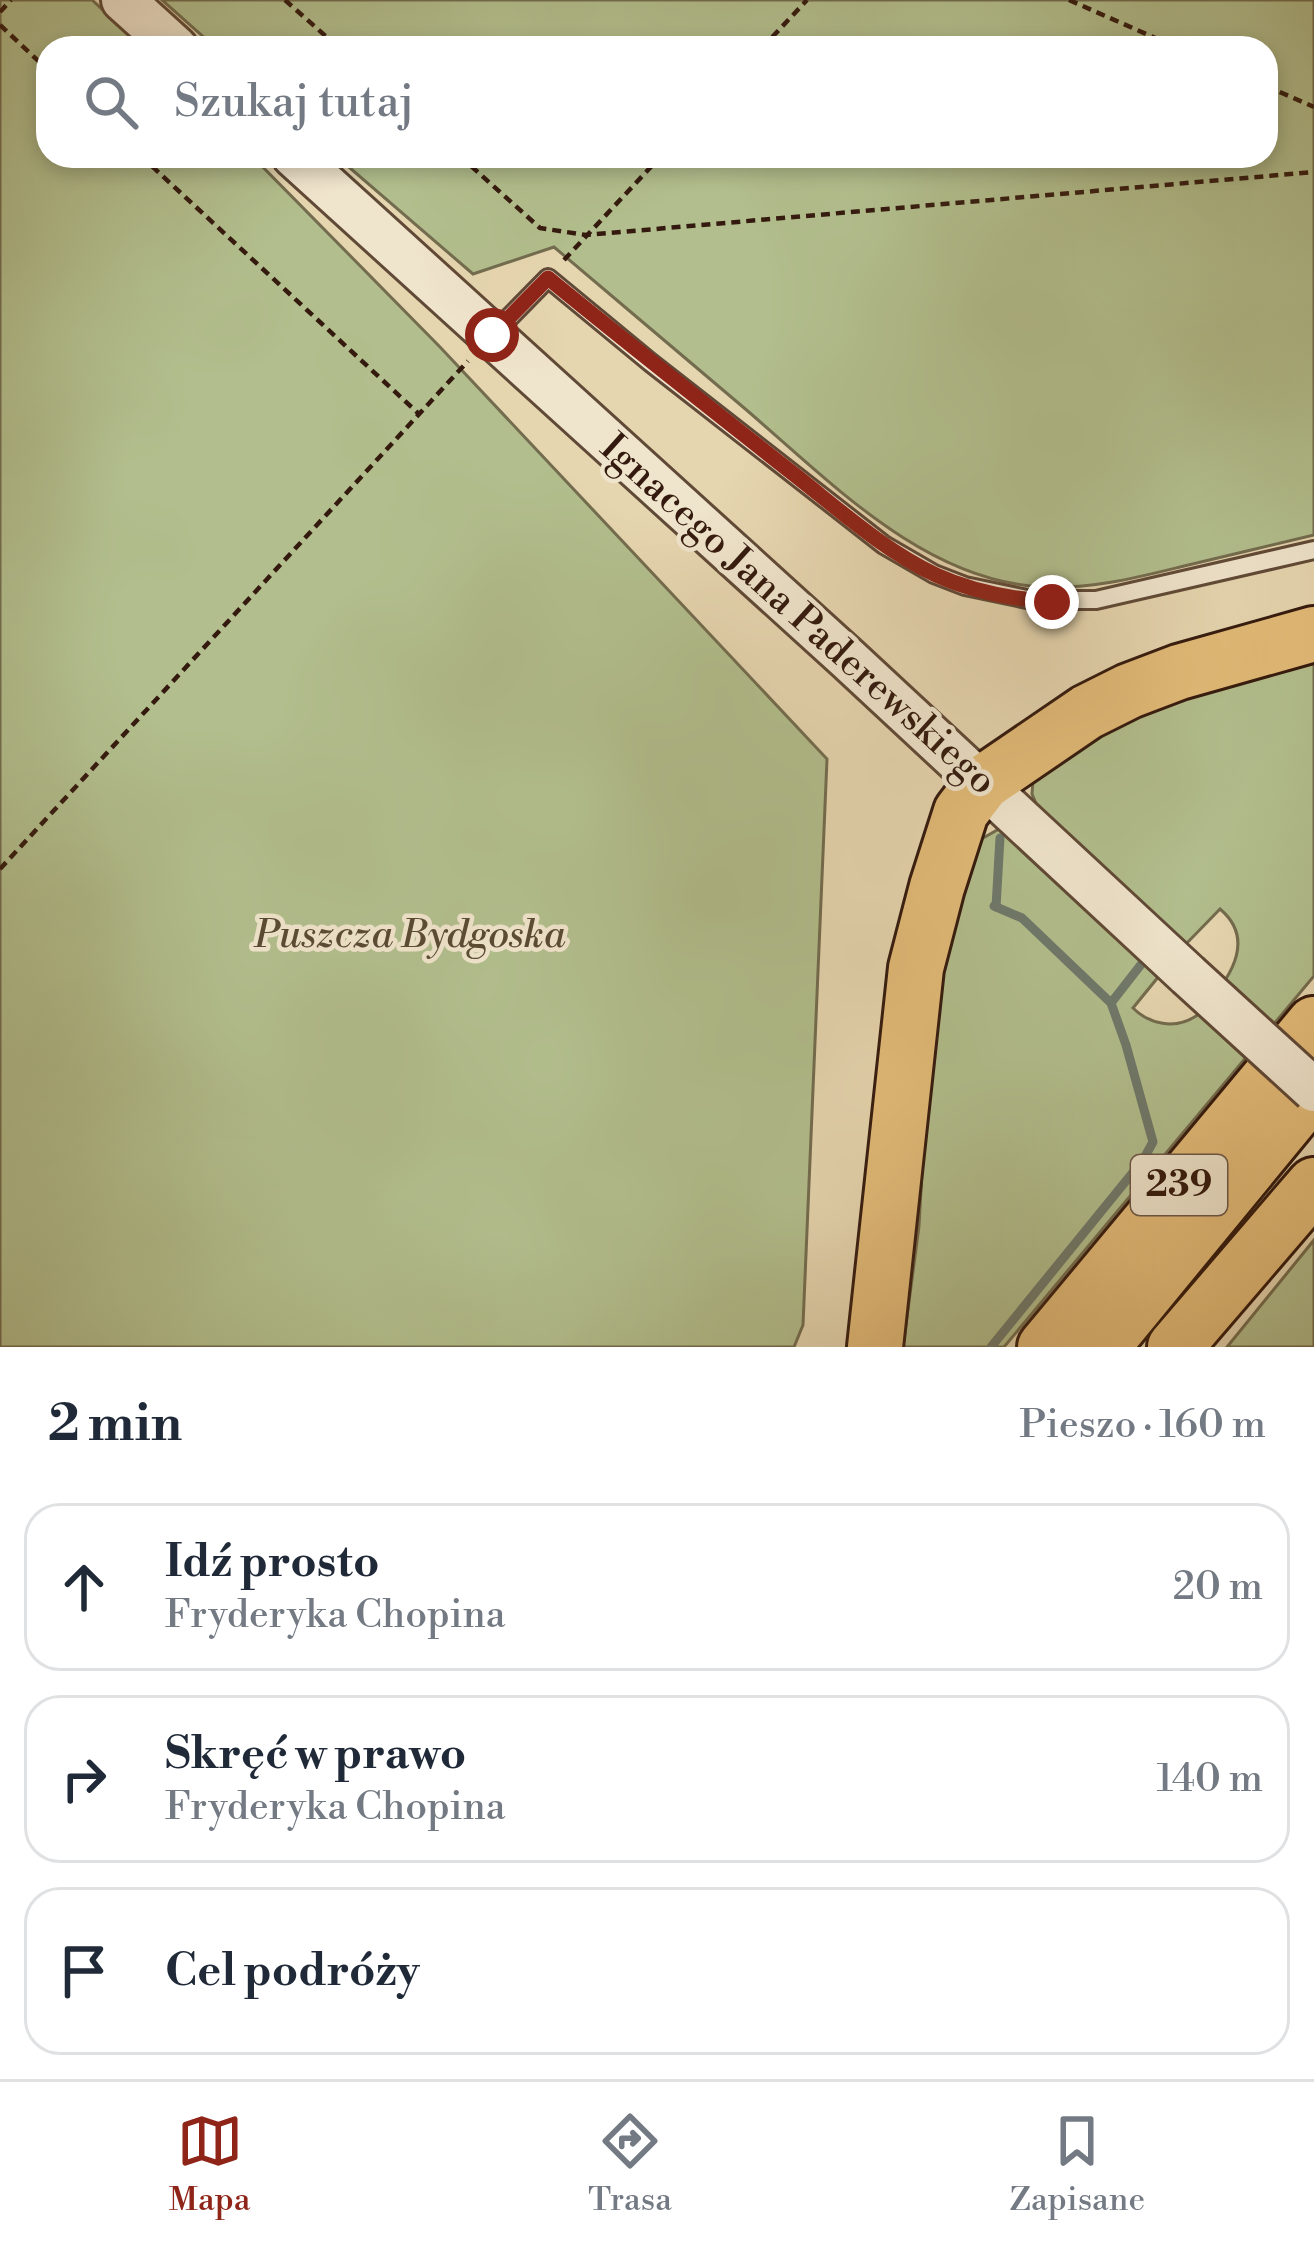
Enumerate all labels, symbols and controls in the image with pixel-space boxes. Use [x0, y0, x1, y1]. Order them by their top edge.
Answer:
search box [36, 36, 1278, 168]
icon: search [78, 69, 144, 135]
text: Szukaj tutaj [174, 74, 414, 131]
route start [465, 308, 519, 362]
street label: Ignacego Jana Paderewskiego [590, 424, 1006, 806]
route end [1025, 575, 1079, 629]
park label: Puszcza Bydgoska [254, 911, 566, 960]
road number: 239 [1131, 1155, 1227, 1215]
text: 2 min [48, 1393, 182, 1457]
text: Pieszo · 160 m [1019, 1401, 1266, 1450]
text: Idź prosto [165, 1534, 380, 1591]
icon: ahead [51, 1554, 117, 1620]
text: 20 m [1173, 1563, 1263, 1612]
text: Fryderyka Chopina [165, 1591, 506, 1640]
text: Skręć w prawo [165, 1726, 466, 1783]
icon: right [51, 1746, 117, 1812]
text: 140 m [1156, 1755, 1263, 1804]
text: Fryderyka Chopina [165, 1783, 506, 1832]
icon: arrive [51, 1938, 117, 2004]
text: Cel podróży [165, 1943, 420, 2000]
tab: Mapa [169, 2108, 250, 2221]
tab: Trasa [588, 2108, 672, 2221]
tab: Zapisane [1010, 2108, 1145, 2221]

